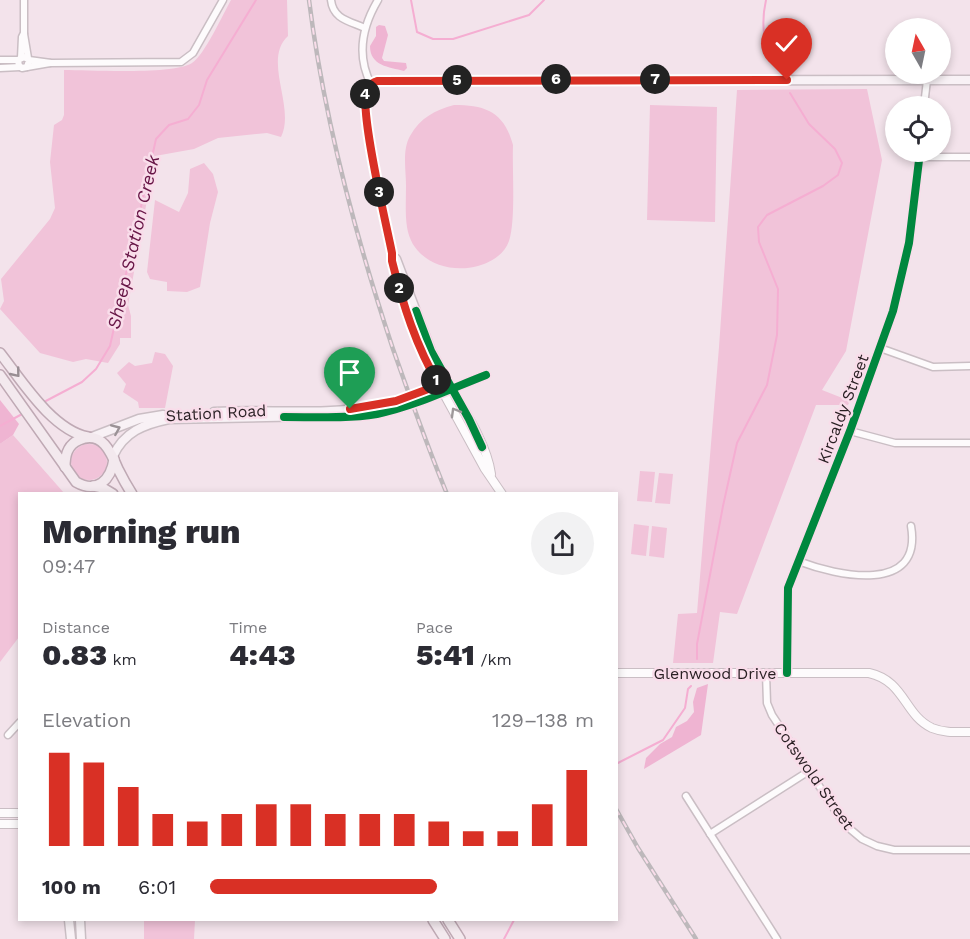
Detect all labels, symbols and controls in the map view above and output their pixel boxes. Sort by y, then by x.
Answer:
pin [761,18,812,80]
north arrow [885,18,951,84]
map controls [885,18,951,162]
icon: check [770,27,803,60]
pin: 6 [541,64,571,94]
pin: 7 [640,64,670,94]
pin: 5 [442,65,472,95]
text: 6 [551,69,561,88]
text: 7 [650,69,660,88]
text: 5 [452,70,462,89]
pin: 4 [350,79,380,109]
text: 4 [360,84,370,103]
button: locate [885,96,951,162]
water label: Sheep Station Creek [103,152,164,331]
pin: 3 [364,177,394,207]
text: 3 [374,182,384,201]
pin: 2 [384,273,414,303]
text: 2 [394,278,404,297]
pin [324,347,375,409]
street label: Kircaldy Street [813,351,873,466]
icon: arrive [333,356,366,389]
pin: 1 [421,365,451,395]
one-way arrow [8,366,19,377]
text: 1 [433,370,439,389]
street label: Station Road [165,401,267,425]
one-way arrow [451,408,462,418]
one-way arrow [109,424,120,436]
text: Morning run [42,512,241,551]
button: share [531,512,594,575]
text: 09:47 [42,554,95,578]
text: Distance [42,618,110,637]
text: Time [229,618,267,637]
text: Pace [416,618,453,637]
text: 0.83 [42,637,107,672]
text: 4:43 [229,637,296,672]
text: 5:41 [416,637,475,672]
text: km [107,650,137,669]
text: /km [475,650,512,669]
street label: Glenwood Drive [653,664,777,683]
text: Elevation [42,708,131,732]
text: 129–138 m [492,708,594,732]
street label: Cotswold Street [770,719,858,833]
text: 100 m [42,875,101,899]
text: 6:01 [138,875,176,899]

